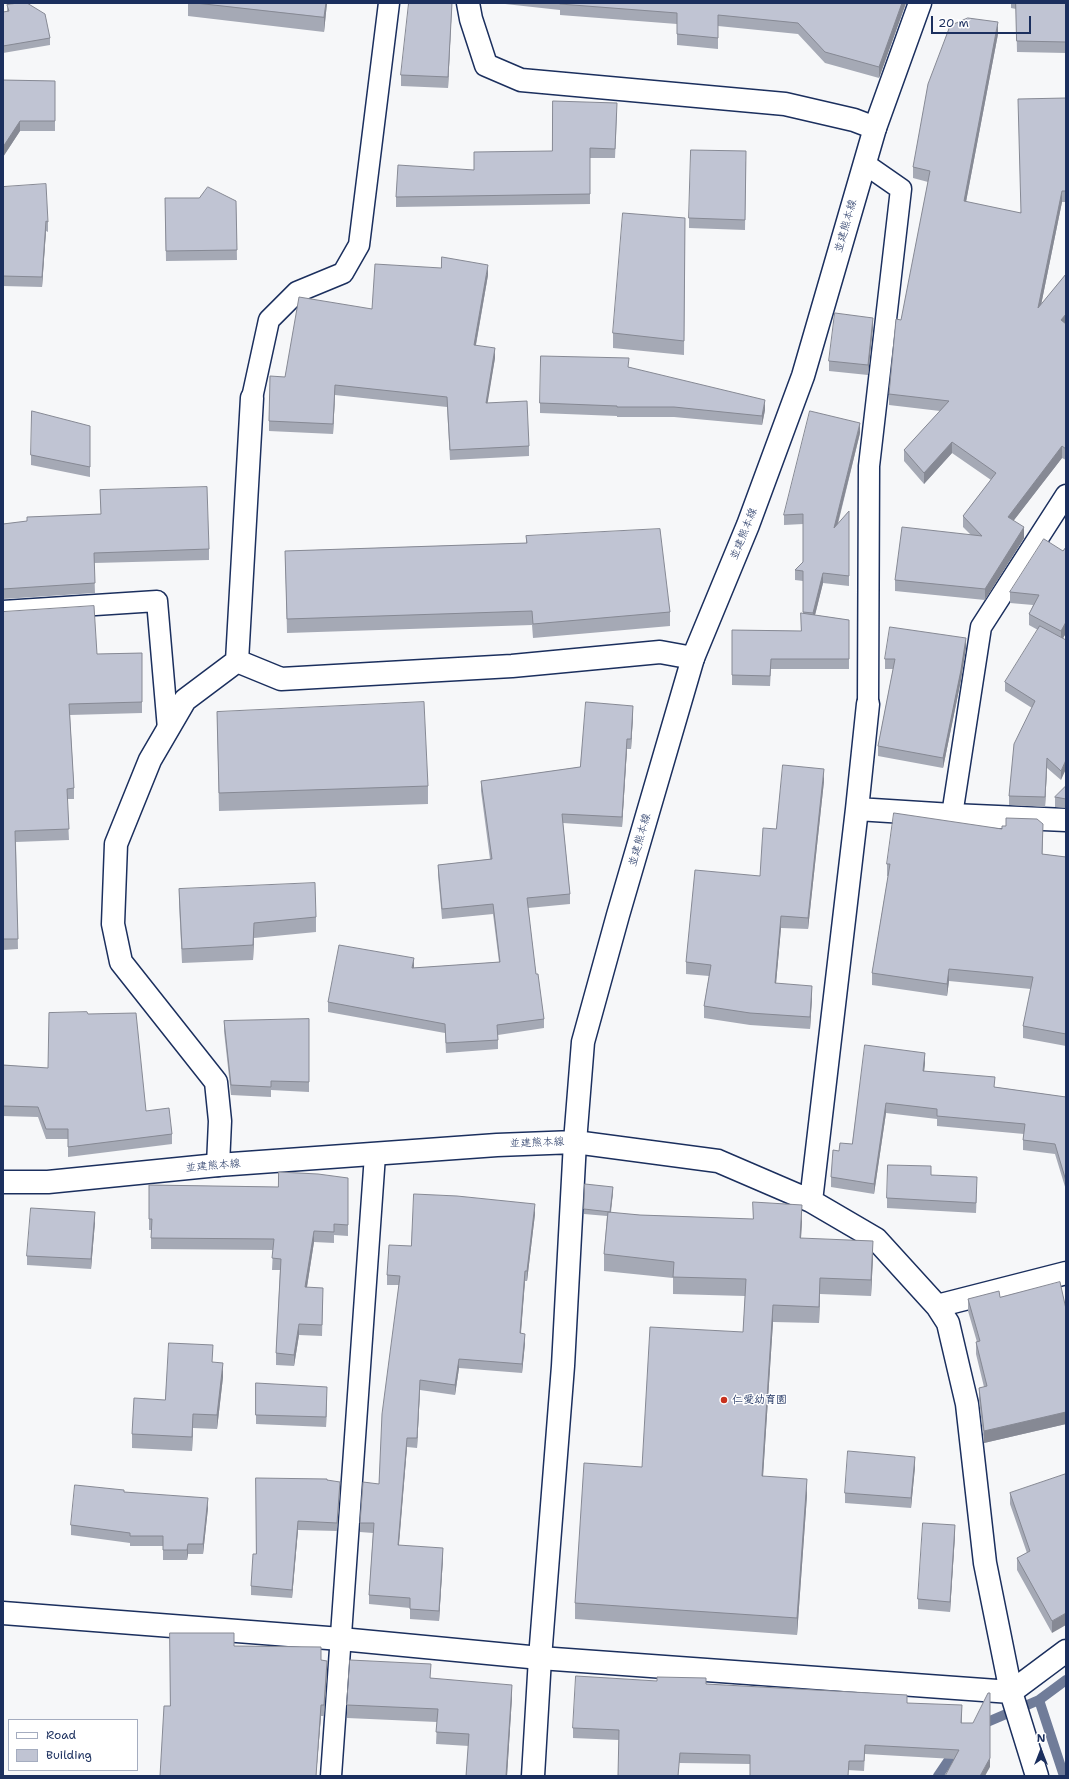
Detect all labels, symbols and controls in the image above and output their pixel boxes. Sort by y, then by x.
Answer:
scale bar [933,8,1033,34]
text: 20 m [938,15,969,31]
street label: 並建熊本線 [832,198,860,254]
street label: 並建熊本線 [728,506,760,562]
street label: 並建熊本線 [626,812,654,868]
street label: 並建熊本線 [509,1135,565,1151]
street label: 並建熊本線 [185,1157,241,1175]
place label: 仁愛幼育園 [732,1393,787,1407]
marker: 仁愛幼育園 [719,1395,729,1405]
legend [8,1719,138,1771]
text: Road [46,1727,76,1743]
north arrow [1021,1731,1061,1771]
text: N [1037,1731,1045,1746]
text: Building [46,1747,92,1763]

